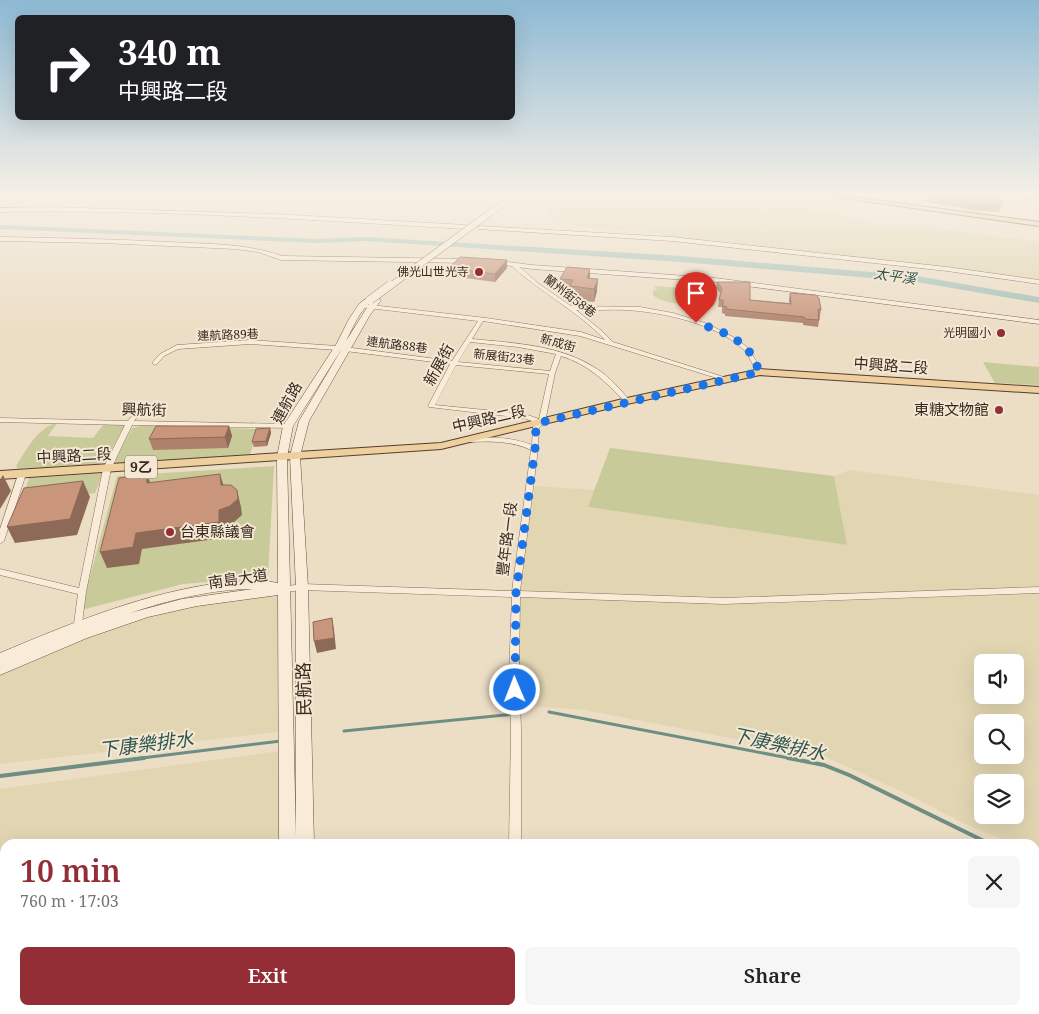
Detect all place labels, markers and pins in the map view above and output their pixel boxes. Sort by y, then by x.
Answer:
place label: 佛光山世光寺 [397,263,469,280]
marker: 佛光山世光寺 [473,266,485,278]
pin [675,272,717,323]
place label: 光明國小 [943,324,991,341]
marker: 光明國小 [995,327,1007,339]
place label: 東糖文物館 [914,399,989,419]
marker: 東糖文物館 [993,404,1005,416]
place label: 台東縣議會 [180,521,255,541]
marker: 台東縣議會 [164,526,176,538]

